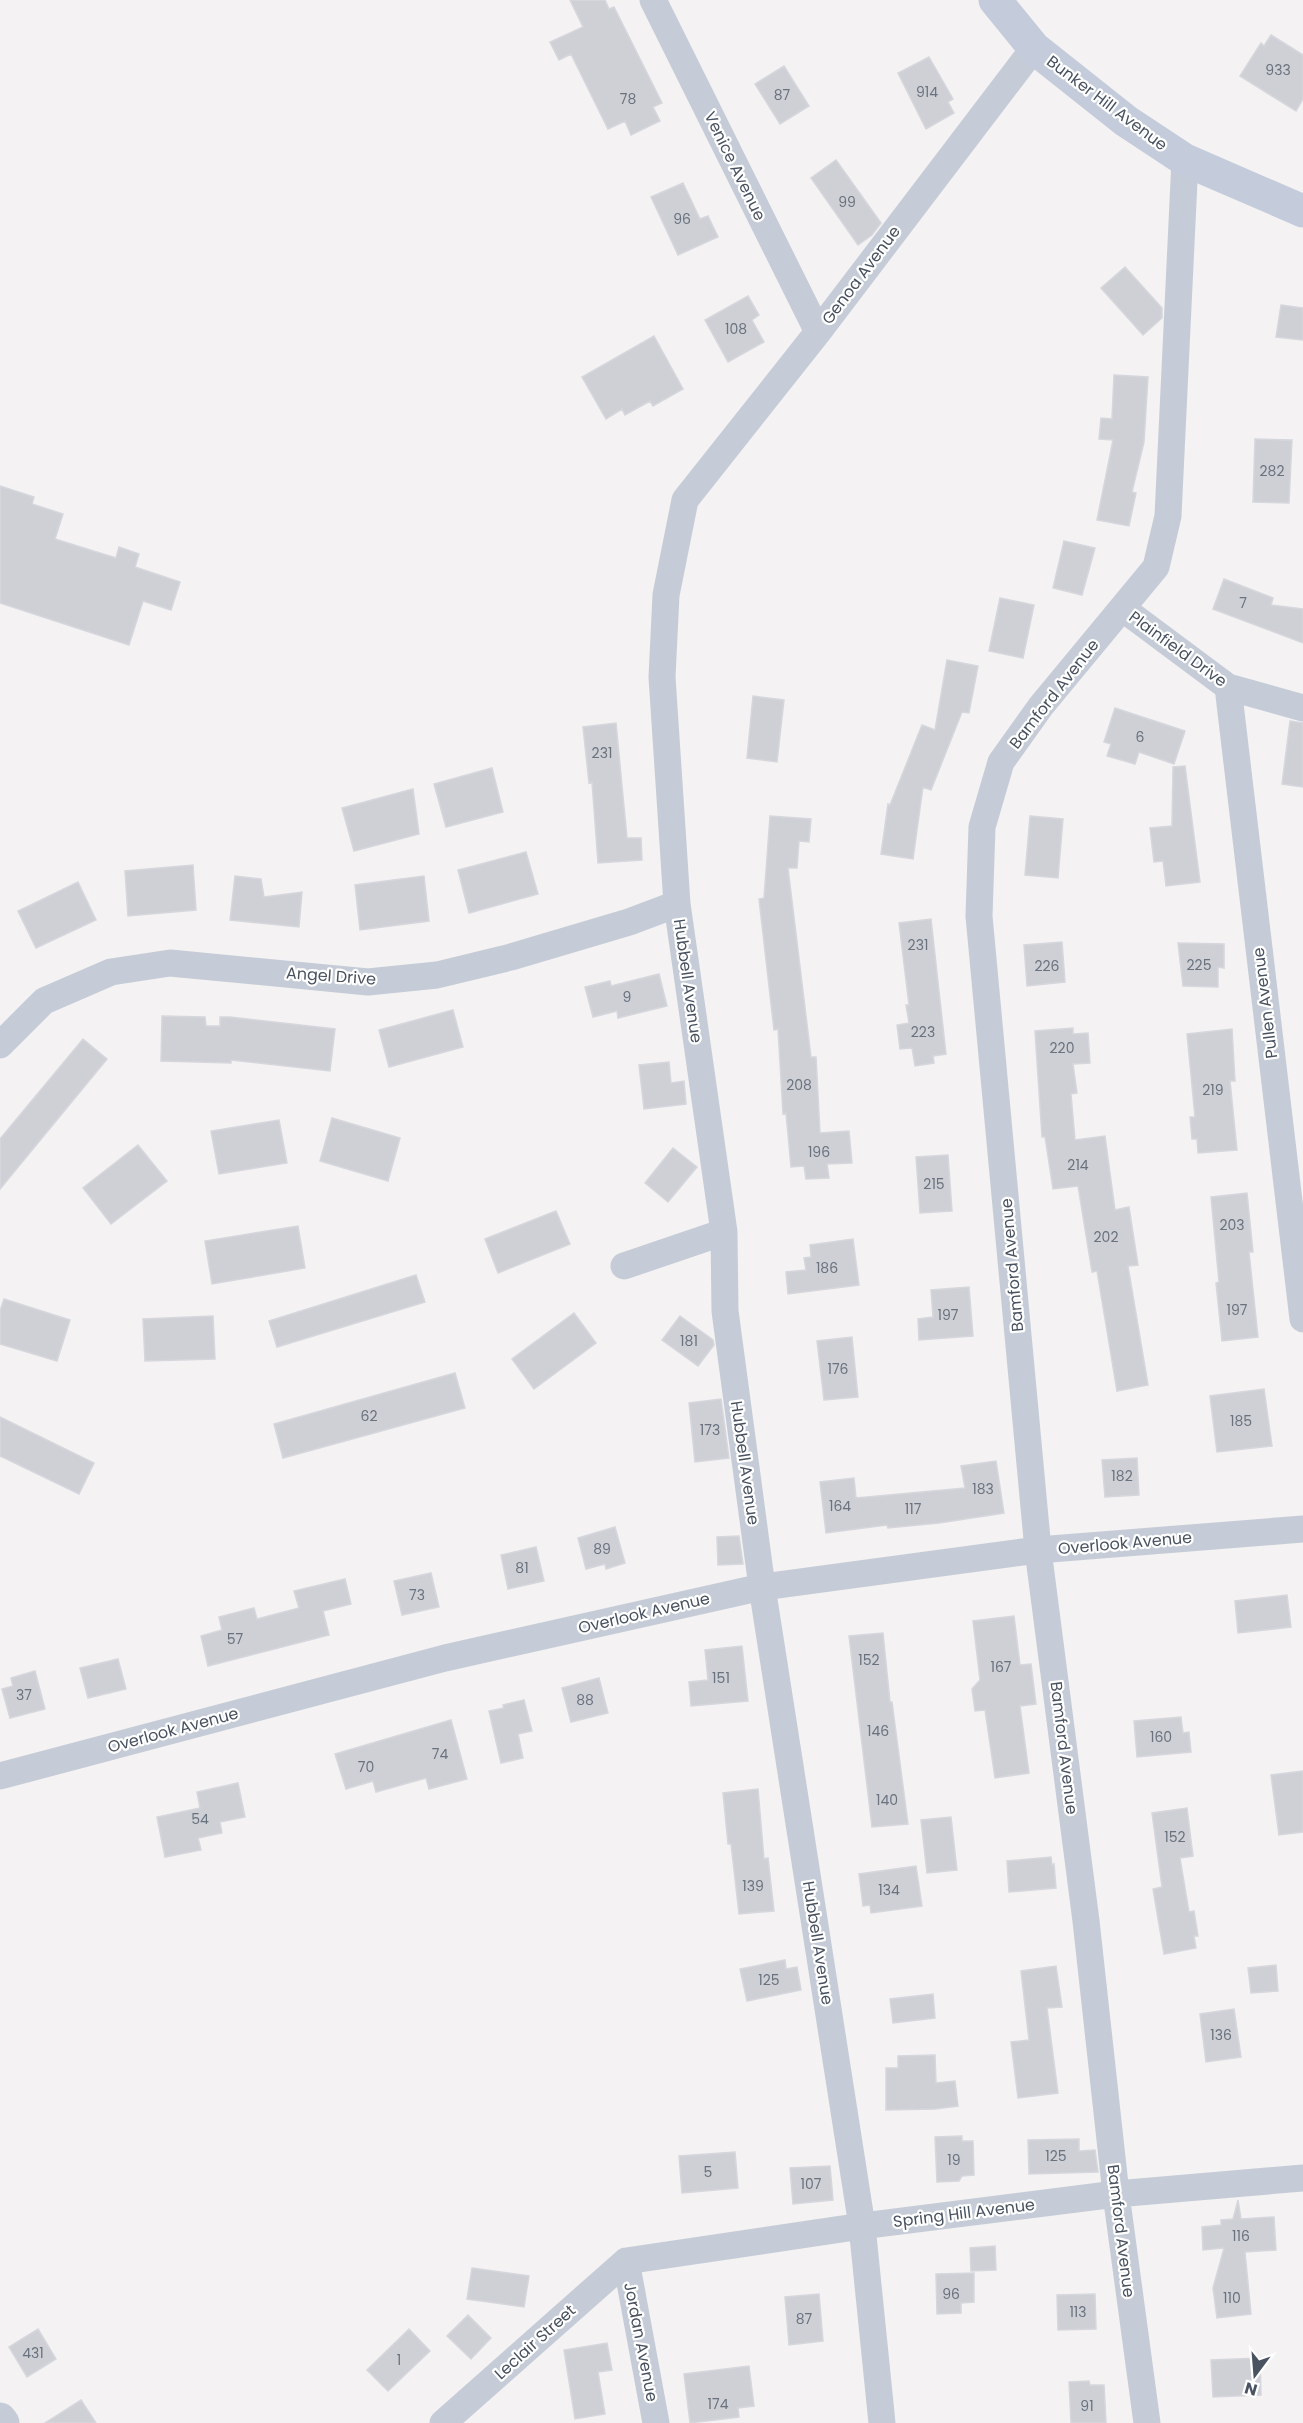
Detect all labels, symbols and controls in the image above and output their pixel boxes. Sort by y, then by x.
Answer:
street label: Bunker Hill Avenue [1042,50,1172,156]
house number: 933 [1265,60,1291,80]
house number: 914 [916,82,938,102]
house number: 87 [774,85,791,105]
house number: 78 [620,89,636,109]
street label: Venice Avenue [699,108,771,225]
house number: 99 [838,192,856,212]
house number: 96 [673,209,691,229]
street label: Genoa Avenue [816,221,906,329]
house number: 108 [725,319,747,339]
house number: 282 [1260,461,1284,481]
house number: 7 [1239,593,1247,613]
street label: Plainfield Drive [1124,605,1232,693]
street label: Bamford Avenue [1004,634,1104,754]
house number: 6 [1136,727,1145,747]
house number: 231 [592,743,612,763]
street label: Hubbell Avenue [668,917,708,1045]
house number: 231 [908,935,928,955]
street label: Pullen Avenue [1247,946,1283,1060]
house number: 225 [1187,955,1211,975]
house number: 226 [1035,956,1060,976]
street label: Angel Drive [285,961,377,991]
house number: 9 [623,987,631,1007]
house number: 223 [911,1022,935,1042]
house number: 220 [1050,1038,1074,1058]
house number: 208 [786,1075,812,1095]
house number: 219 [1202,1080,1224,1100]
house number: 196 [808,1142,830,1162]
house number: 214 [1067,1155,1089,1175]
house number: 215 [923,1174,945,1194]
street label: Bamford Avenue [995,1197,1029,1333]
house number: 203 [1219,1215,1245,1235]
house number: 202 [1094,1227,1118,1247]
house number: 186 [816,1258,838,1278]
house number: 197 [1227,1300,1248,1320]
house number: 197 [938,1305,959,1325]
house number: 181 [680,1331,698,1351]
house number: 176 [827,1359,849,1379]
street label: Hubbell Avenue [725,1399,765,1527]
house number: 62 [361,1406,377,1426]
house number: 185 [1230,1411,1252,1431]
house number: 173 [700,1420,720,1440]
house number: 182 [1111,1466,1133,1486]
house number: 183 [972,1479,994,1499]
house number: 164 [829,1496,851,1516]
house number: 117 [905,1499,922,1519]
street label: Overlook Avenue [1057,1526,1193,1560]
house number: 89 [593,1539,611,1559]
house number: 81 [515,1558,529,1578]
house number: 73 [409,1585,425,1605]
street label: Overlook Avenue [576,1587,712,1639]
house number: 57 [227,1629,244,1649]
house number: 152 [858,1650,880,1670]
house number: 167 [990,1657,1012,1677]
house number: 151 [712,1668,730,1688]
street label: Bamford Avenue [1044,1680,1084,1816]
house number: 37 [16,1685,32,1705]
house number: 88 [576,1690,594,1710]
street label: Overlook Avenue [105,1701,241,1759]
house number: 146 [867,1721,889,1741]
house number: 160 [1150,1727,1172,1747]
house number: 74 [432,1744,448,1764]
house number: 70 [358,1757,374,1777]
house number: 140 [876,1790,898,1810]
house number: 54 [191,1809,209,1829]
house number: 152 [1164,1827,1186,1847]
house number: 139 [742,1876,764,1896]
street label: Hubbell Avenue [797,1879,839,2007]
house number: 134 [878,1880,900,1900]
house number: 125 [758,1970,780,1990]
house number: 136 [1210,2025,1232,2045]
house number: 125 [1045,2146,1067,2166]
house number: 19 [947,2150,961,2170]
house number: 5 [704,2162,712,2182]
street label: Bamford Avenue [1101,2163,1141,2299]
house number: 107 [801,2174,822,2194]
street label: Spring Hill Avenue [892,2193,1036,2233]
house number: 116 [1232,2226,1250,2246]
street label: Jordan Avenue [618,2280,664,2404]
house number: 96 [942,2284,960,2304]
house number: 110 [1223,2288,1241,2308]
street label: Leclair Street [489,2299,581,2385]
house number: 113 [1069,2302,1087,2322]
house number: 87 [796,2309,813,2329]
house number: 431 [22,2343,44,2363]
north arrow [1225,2345,1285,2405]
house number: 1 [397,2350,401,2370]
text: N [1242,2376,1260,2402]
house number: 174 [708,2394,729,2414]
house number: 91 [1080,2396,1094,2416]

